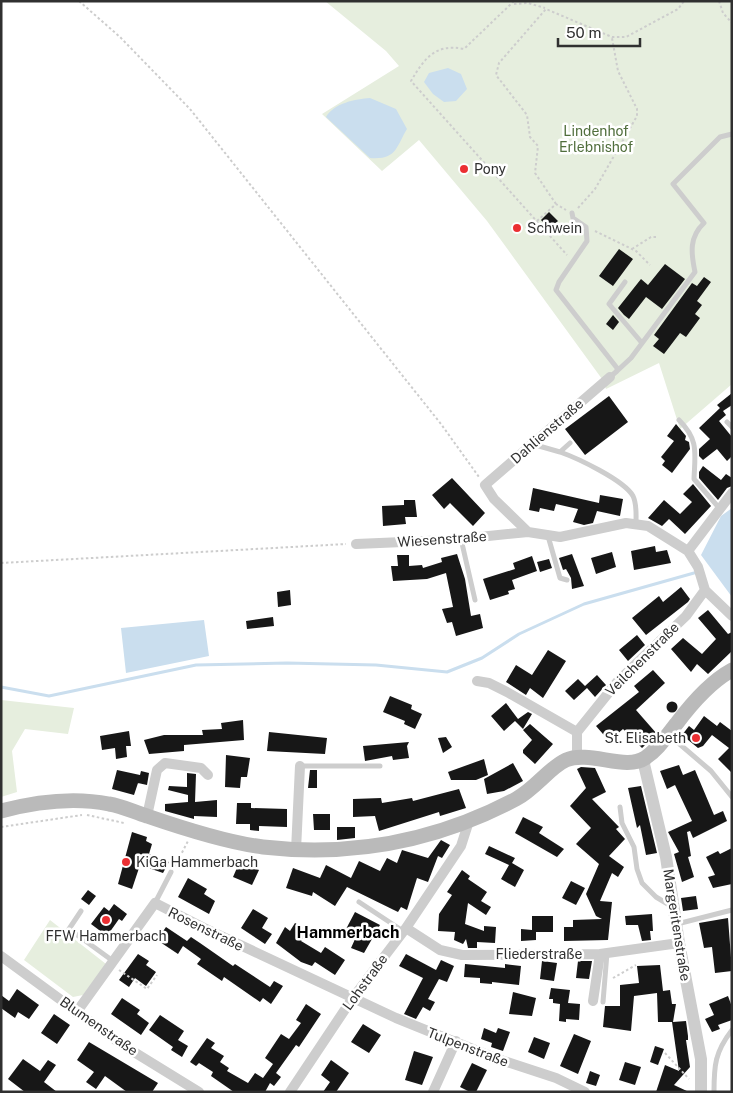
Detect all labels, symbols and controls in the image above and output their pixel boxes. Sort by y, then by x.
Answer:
scale bar [558,15,640,47]
text: 50 m [566,24,601,41]
park label: Lindenhof Erlebnishof [559,123,633,155]
place label: Pony [474,161,507,177]
marker: Pony [458,163,470,175]
place label: Schwein [527,220,582,236]
marker: Schwein [511,222,523,234]
street label: Dahlienstraße [508,395,586,467]
street label: Wiesenstraße [397,528,487,550]
street label: Veilchenstraße [602,619,682,699]
place label: St. Elisabeth [605,730,686,746]
marker: St. Elisabeth [690,732,702,744]
place label: KiGa Hammerbach [136,854,258,870]
marker: KiGa Hammerbach [120,856,132,868]
street label: Margeritenstraße [660,868,694,982]
street label: Rosenstraße [166,904,246,954]
marker: FFW Hammerbach [100,914,112,926]
district label: Hammerbach [297,923,399,942]
place label: FFW Hammerbach [45,928,167,944]
street label: Fliederstraße [495,946,583,962]
street label: Lohstraße [339,951,391,1013]
street label: Blumenstraße [57,993,141,1059]
street label: Tulpenstraße [425,1024,511,1070]

